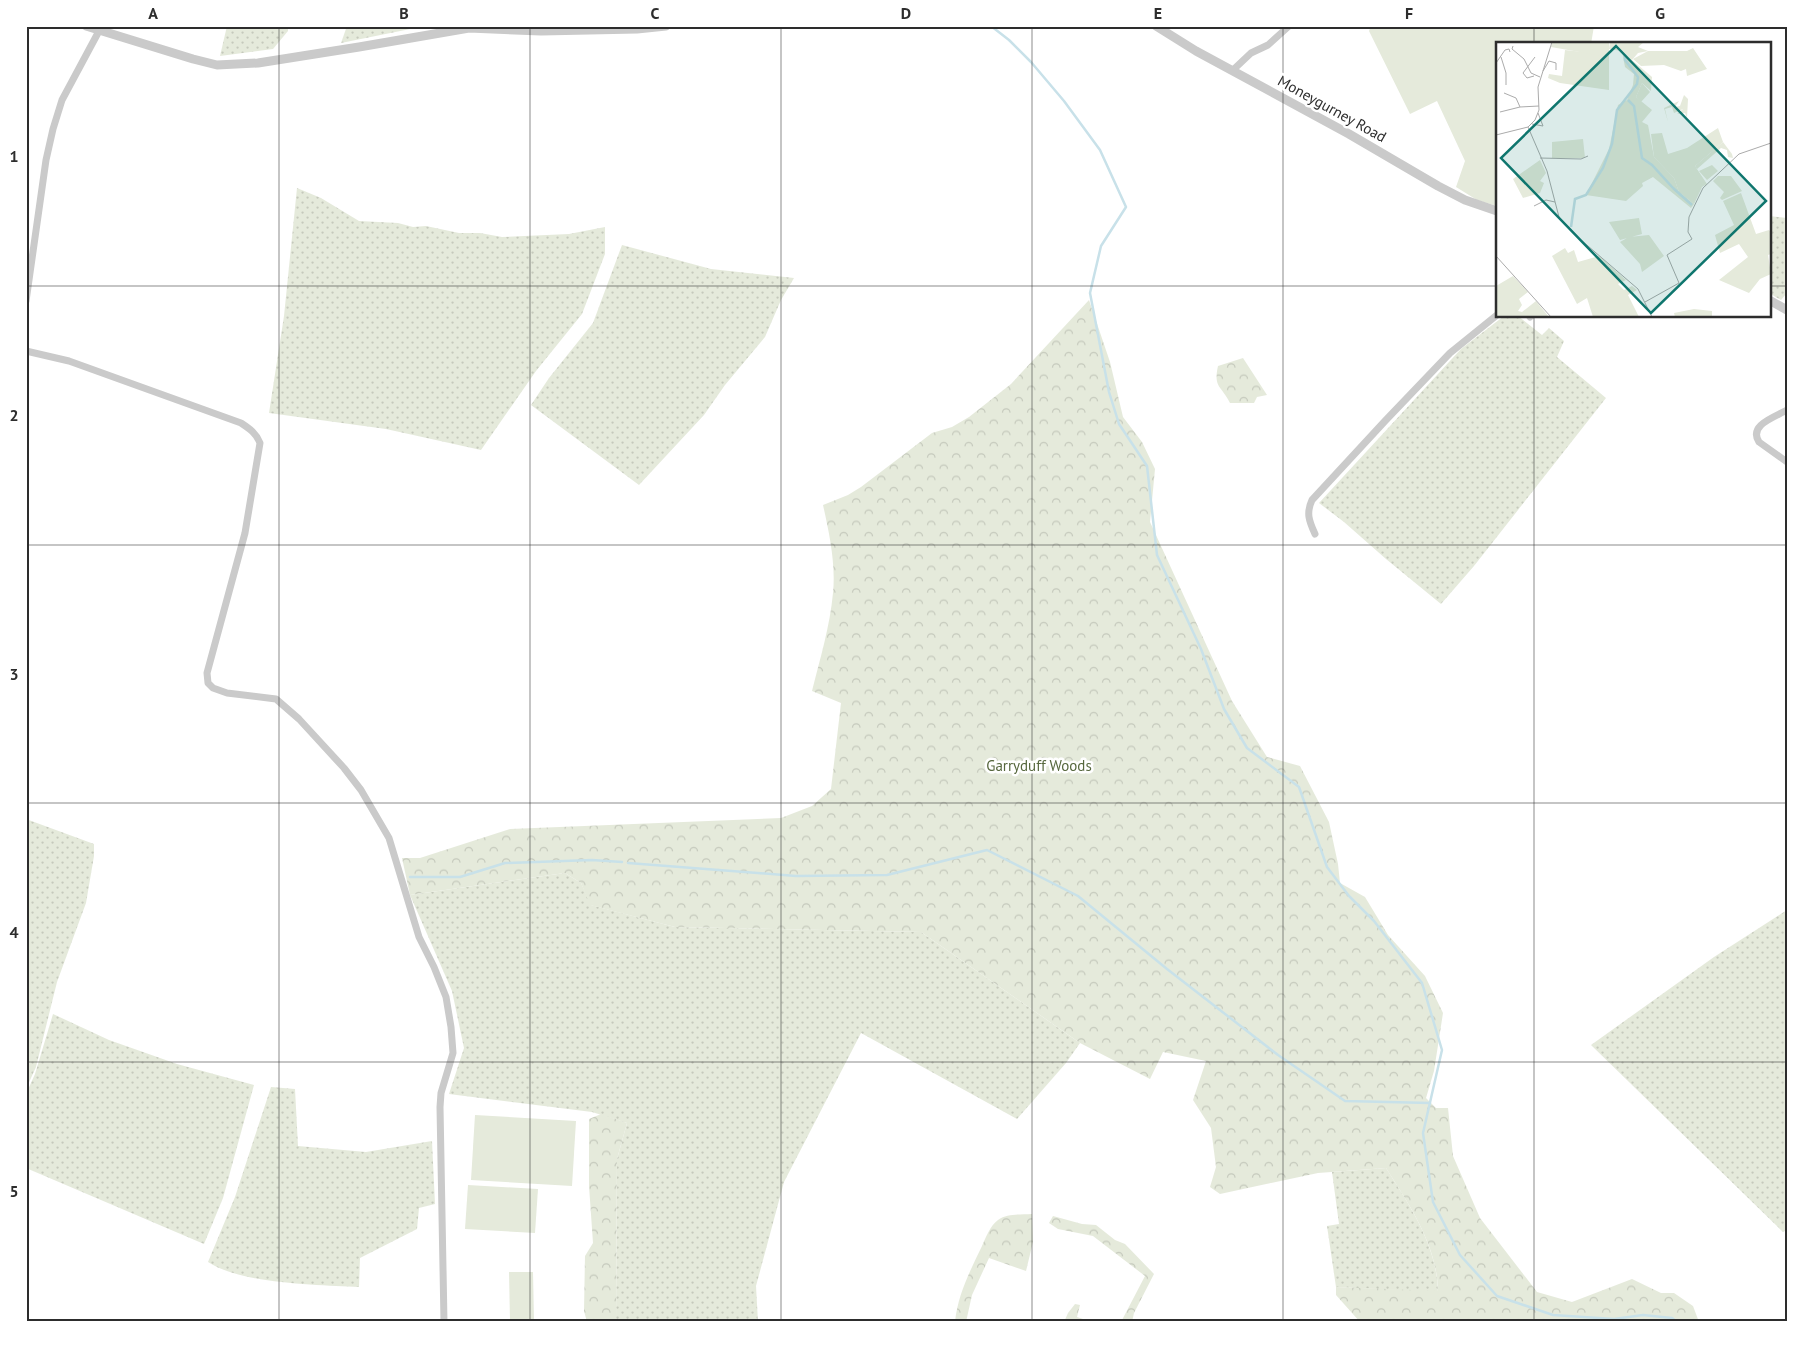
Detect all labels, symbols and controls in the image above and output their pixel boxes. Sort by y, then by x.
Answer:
text: A [148,3,158,23]
text: B [399,3,409,23]
text: C [651,3,660,23]
text: D [901,3,911,23]
text: E [1154,3,1162,23]
text: F [1405,3,1413,23]
text: G [1655,3,1665,23]
inset map [1496,42,1770,318]
street label: Moneygurney Road [1275,71,1390,146]
text: 1 [9,146,19,166]
text: 2 [9,405,19,425]
text: 3 [9,664,19,684]
park label: Garryduff Woods [986,756,1092,775]
text: 4 [9,922,19,942]
text: 5 [9,1181,19,1201]

